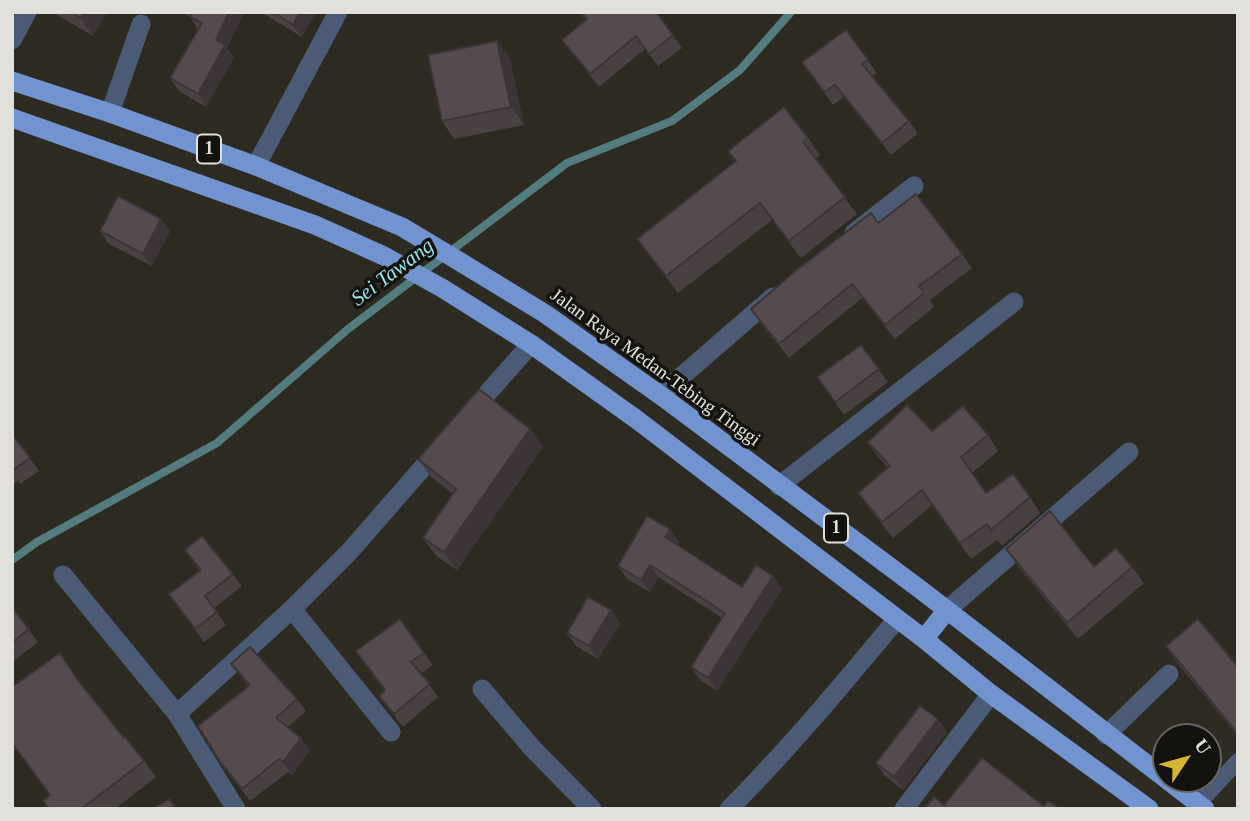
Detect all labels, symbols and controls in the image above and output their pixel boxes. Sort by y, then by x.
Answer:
road number: 1 [197,134,221,164]
water label: Sei Tawang [347,234,439,312]
street label: Jalan Raya Medan-Tebing Tinggi [546,284,764,452]
road number: 1 [824,514,848,542]
north arrow [1152,723,1222,793]
text: U [1190,735,1215,758]

